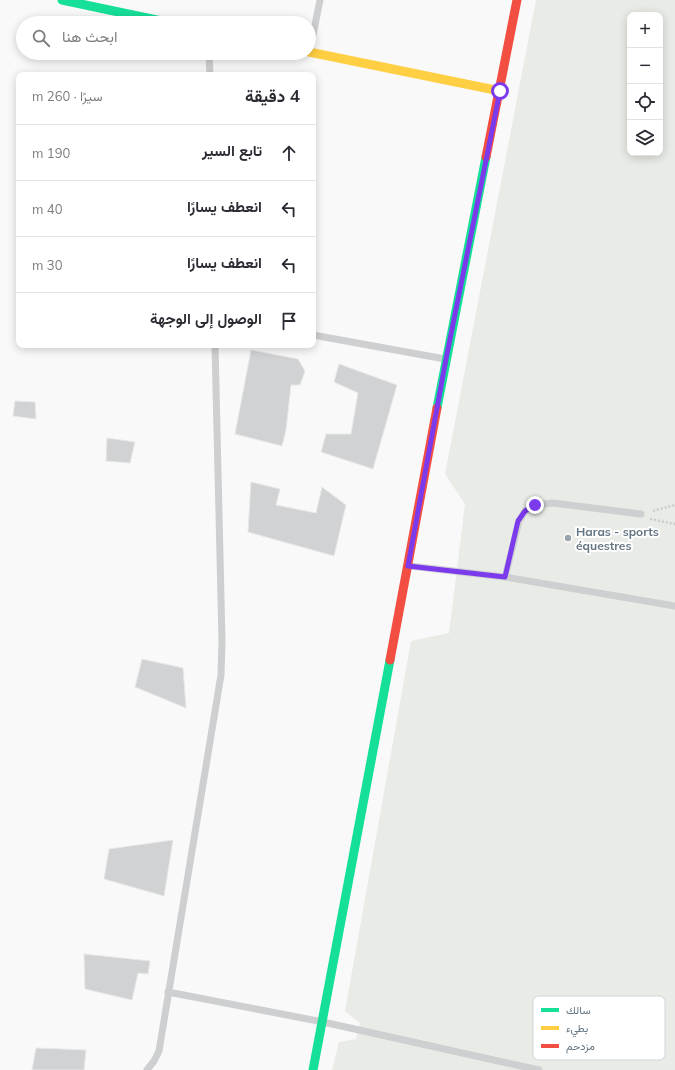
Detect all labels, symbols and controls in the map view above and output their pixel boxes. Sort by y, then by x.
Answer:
map controls [627,12,663,156]
button: + [627,12,663,48]
search box [16,16,316,60]
icon: search [30,27,52,49]
text: ابحث هنا [62,27,117,46]
button: − [627,48,663,84]
route start [491,82,509,100]
button: locate [627,84,663,120]
text: 4 دقيقة [245,85,300,106]
text: سيرًا · 260 m [32,88,103,104]
button: layers [627,120,663,156]
text: تابع السير [202,141,262,160]
icon: ahead [278,142,300,164]
text: 190 m [32,145,70,161]
text: انعطف يسارًا [187,197,262,216]
icon: left [278,198,300,220]
text: 40 m [32,201,62,217]
text: انعطف يسارًا [187,253,262,272]
icon: left [278,254,300,276]
text: 30 m [32,257,62,273]
text: الوصول إلى الوجهة [150,309,262,328]
icon: arrive [278,310,300,332]
route end [526,496,544,514]
place label: Haras - sports équestres [576,524,659,553]
marker: Haras - sports équestres [563,533,573,543]
legend [533,996,665,1060]
text: سالك [566,1003,591,1017]
text: بطيء [566,1021,588,1038]
text: مزدحم [566,1039,595,1054]

